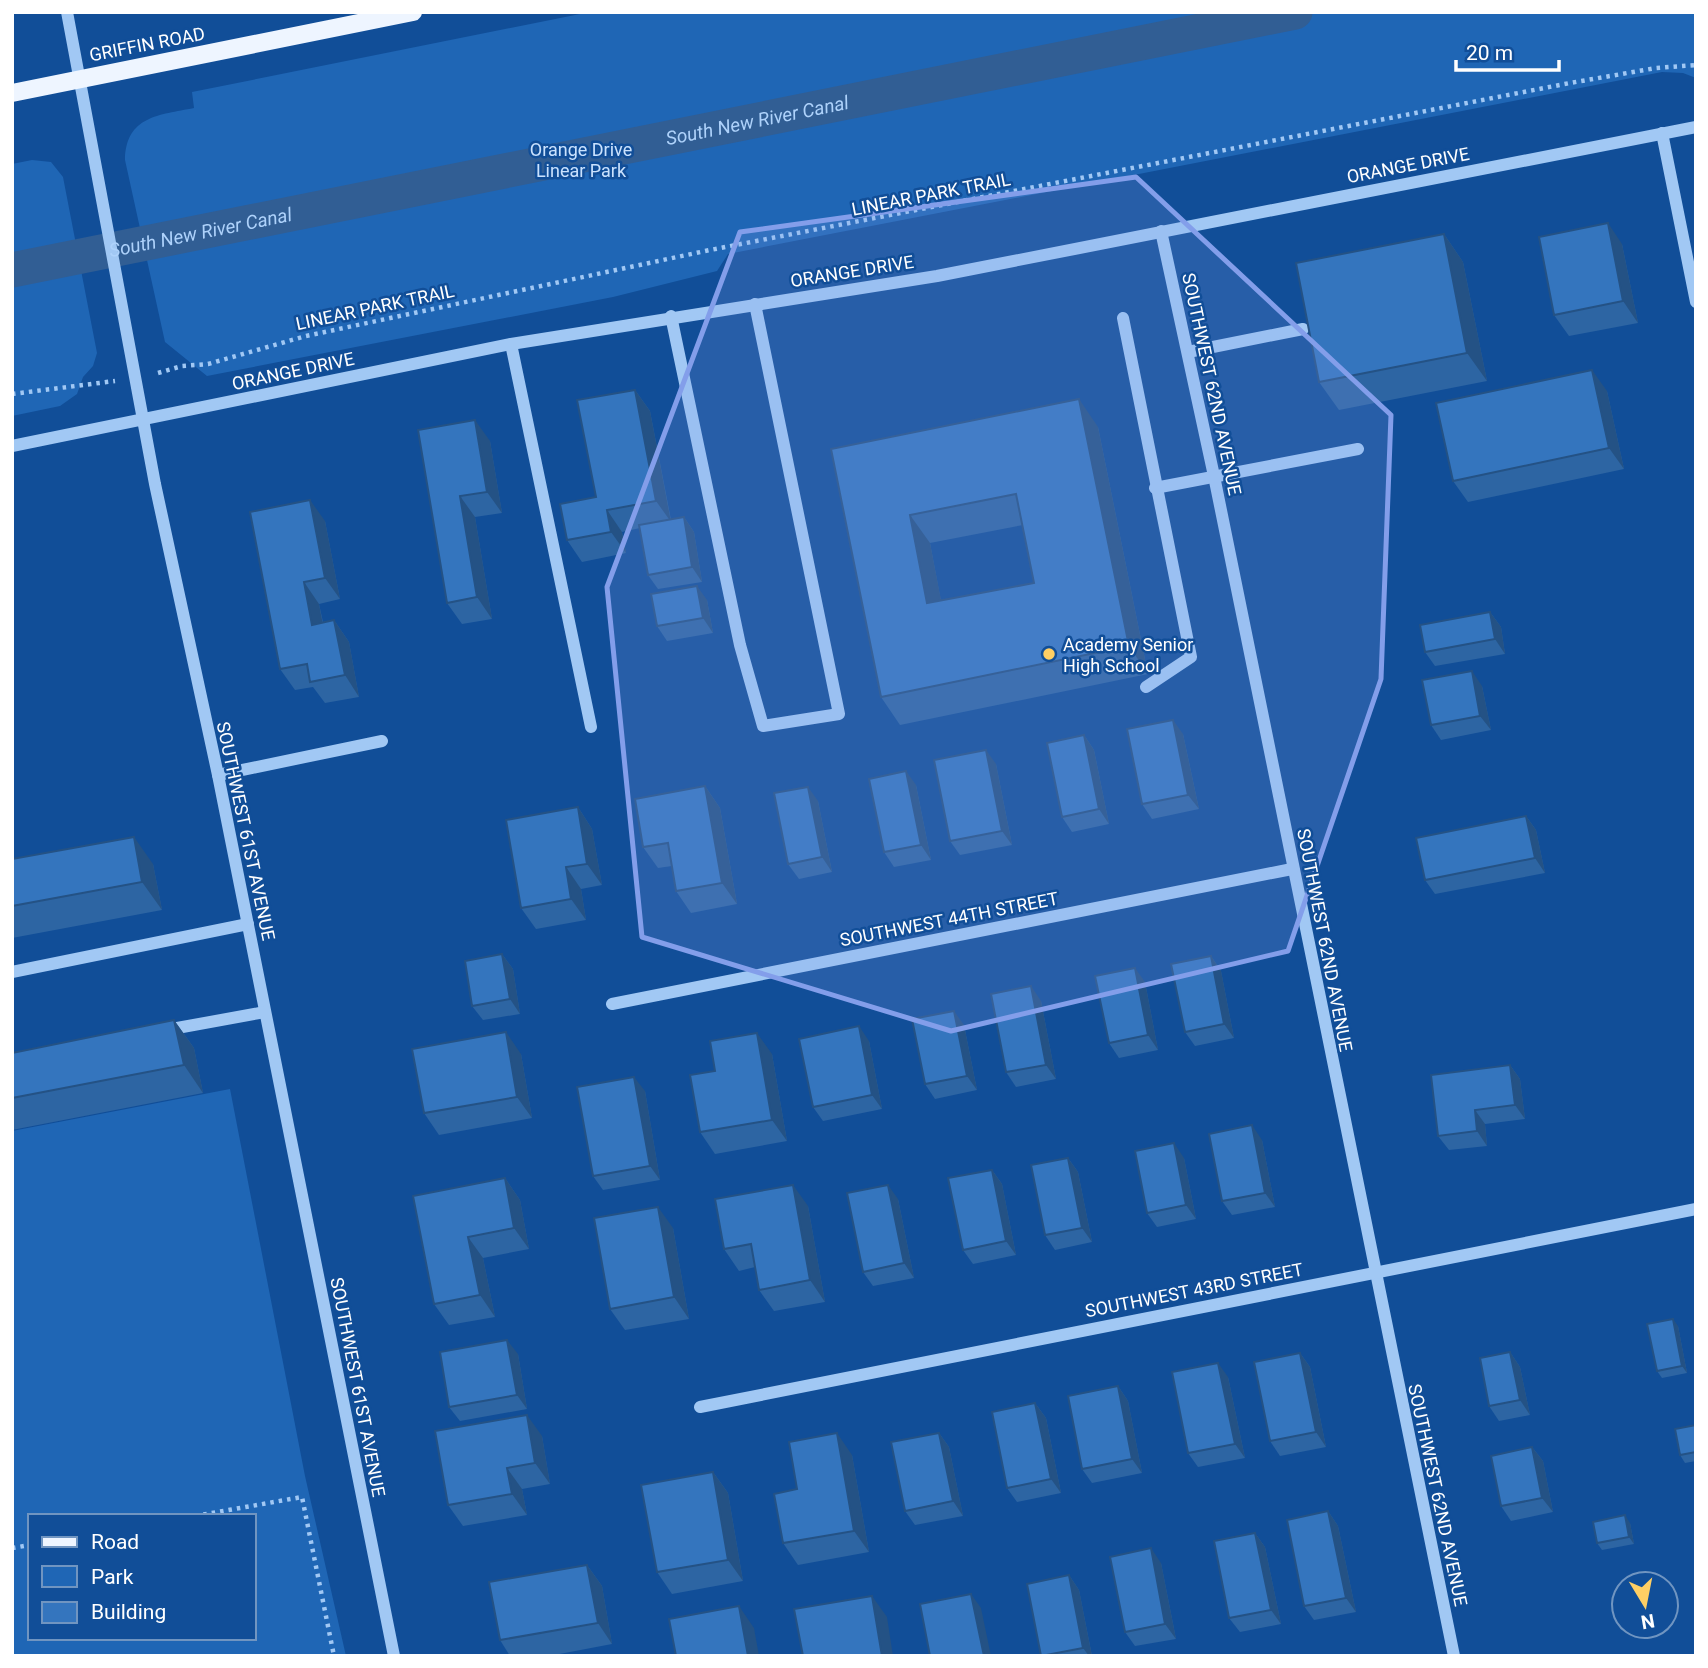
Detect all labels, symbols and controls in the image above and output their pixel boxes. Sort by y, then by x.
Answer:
street label: GRIFFIN ROAD [87,23,207,65]
scale bar [1456,28,1559,72]
text: 20 m [1466,41,1513,65]
water label: South New River Canal [664,90,851,150]
park label: Orange Drive Linear Park [530,139,632,181]
street label: ORANGE DRIVE [1345,143,1471,187]
street label: LINEAR PARK TRAIL [850,168,1013,220]
water label: South New River Canal [107,202,294,262]
street label: ORANGE DRIVE [789,251,915,291]
street label: SOUTHWEST 62ND AVENUE [1178,271,1246,497]
street label: LINEAR PARK TRAIL [294,280,456,334]
street label: ORANGE DRIVE [230,348,356,394]
place label: Academy Senior High School [1063,634,1193,676]
marker: Academy Senior High School [1041,646,1057,662]
street label: SOUTHWEST 61ST AVENUE [213,720,279,942]
street label: SOUTHWEST 62ND AVENUE [1293,827,1357,1053]
street label: SOUTHWEST 44TH STREET [838,887,1060,951]
street label: SOUTHWEST 43RD STREET [1083,1259,1305,1321]
street label: SOUTHWEST 61ST AVENUE [326,1275,390,1499]
street label: SOUTHWEST 62ND AVENUE [1404,1382,1472,1608]
legend [28,1514,256,1640]
text: Road [91,1530,139,1554]
text: Park [91,1565,134,1589]
north arrow [1610,1570,1680,1640]
text: Building [91,1600,166,1624]
text: N [1639,1609,1656,1634]

